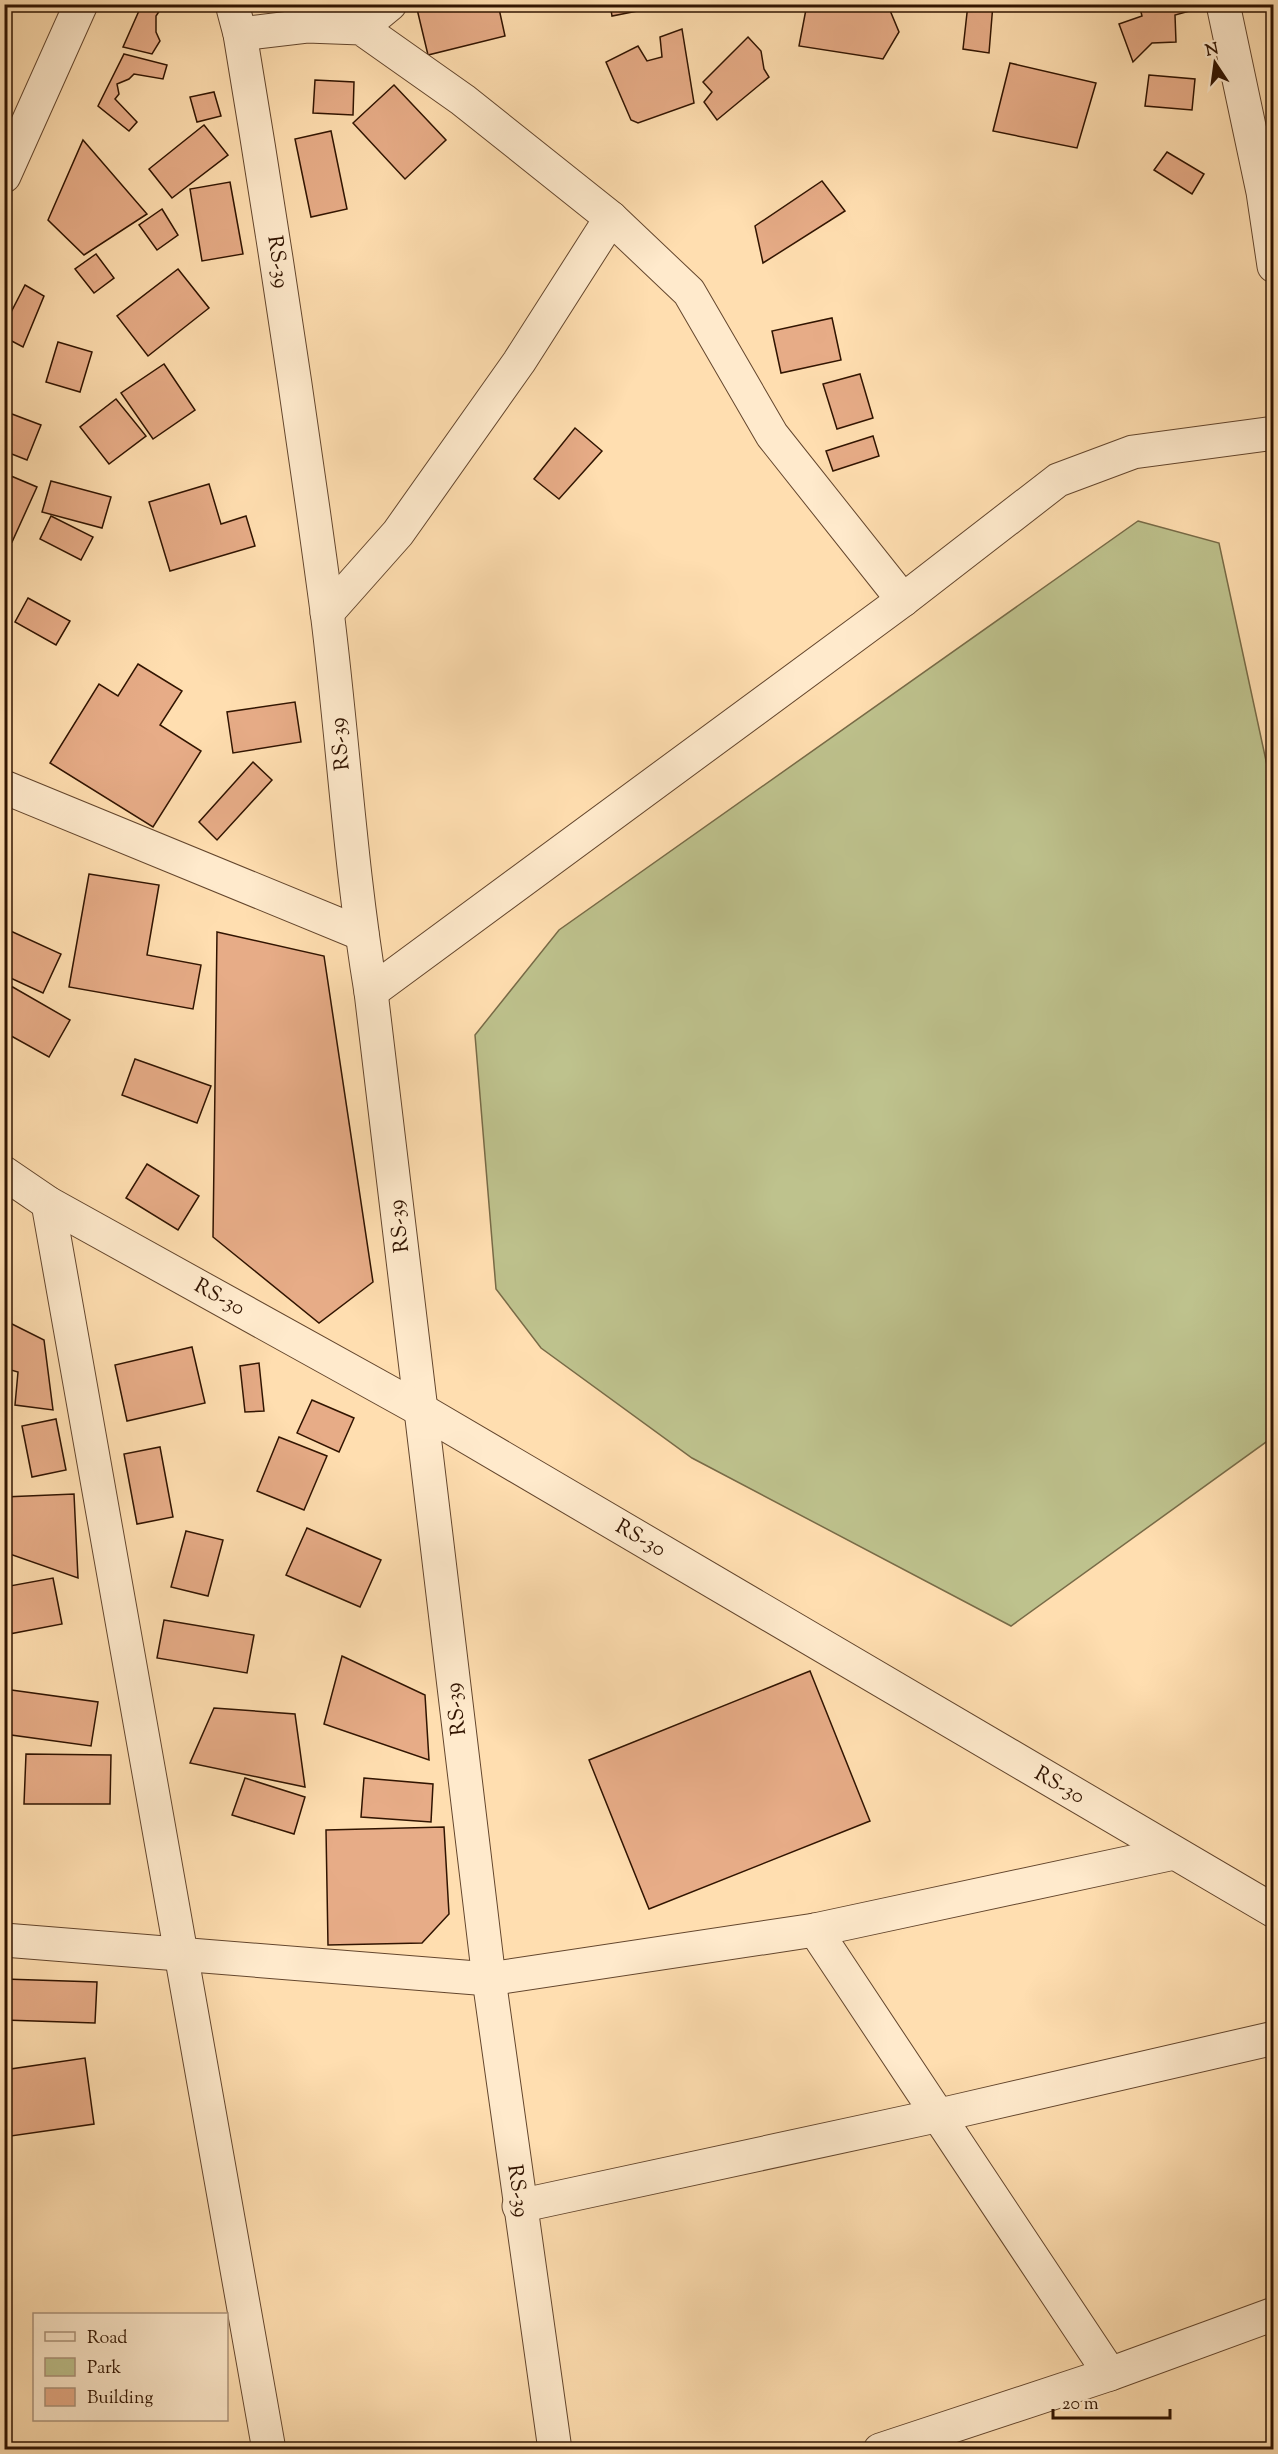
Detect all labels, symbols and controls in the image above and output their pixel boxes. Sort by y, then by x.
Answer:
north arrow [1185,33,1245,93]
text: N [1203,38,1221,63]
street label: RS-39 [258,234,296,290]
street label: RS-39 [323,716,359,772]
street label: RS-39 [382,1198,418,1254]
street label: RS-30 [188,1272,250,1324]
street label: RS-30 [609,1513,671,1565]
street label: RS-39 [439,1681,475,1737]
street label: RS-30 [1028,1760,1090,1812]
street label: RS-39 [498,2163,536,2219]
legend [33,2313,228,2421]
text: Road [87,2326,127,2352]
text: Park [87,2356,122,2382]
scale bar [1053,2382,1170,2420]
text: Building [87,2386,153,2412]
text: 20 m [1062,2392,1099,2418]

